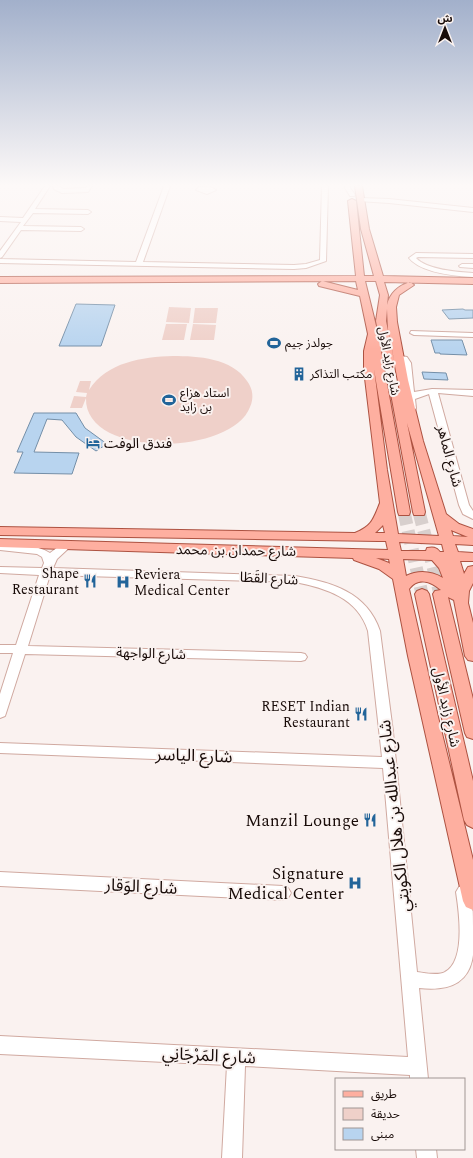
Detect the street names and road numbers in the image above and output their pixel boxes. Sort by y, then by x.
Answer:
street label: شارع زايد الأول [373,325,405,397]
street label: شارع الماهر [431,422,468,490]
street label: شارع حمدان بن محمد [176,539,296,562]
street label: شارع القَطَا [239,566,299,591]
street label: شارع الواجهة [116,642,186,665]
street label: شارع زايد الأول [427,665,466,749]
street label: شارع عبدالله بن هلال الكويتي [372,718,418,913]
street label: شارع الياسر [154,742,233,770]
street label: شارع الوَقار [103,872,178,902]
street label: شارع المَرْجَانِي [161,1041,256,1071]

